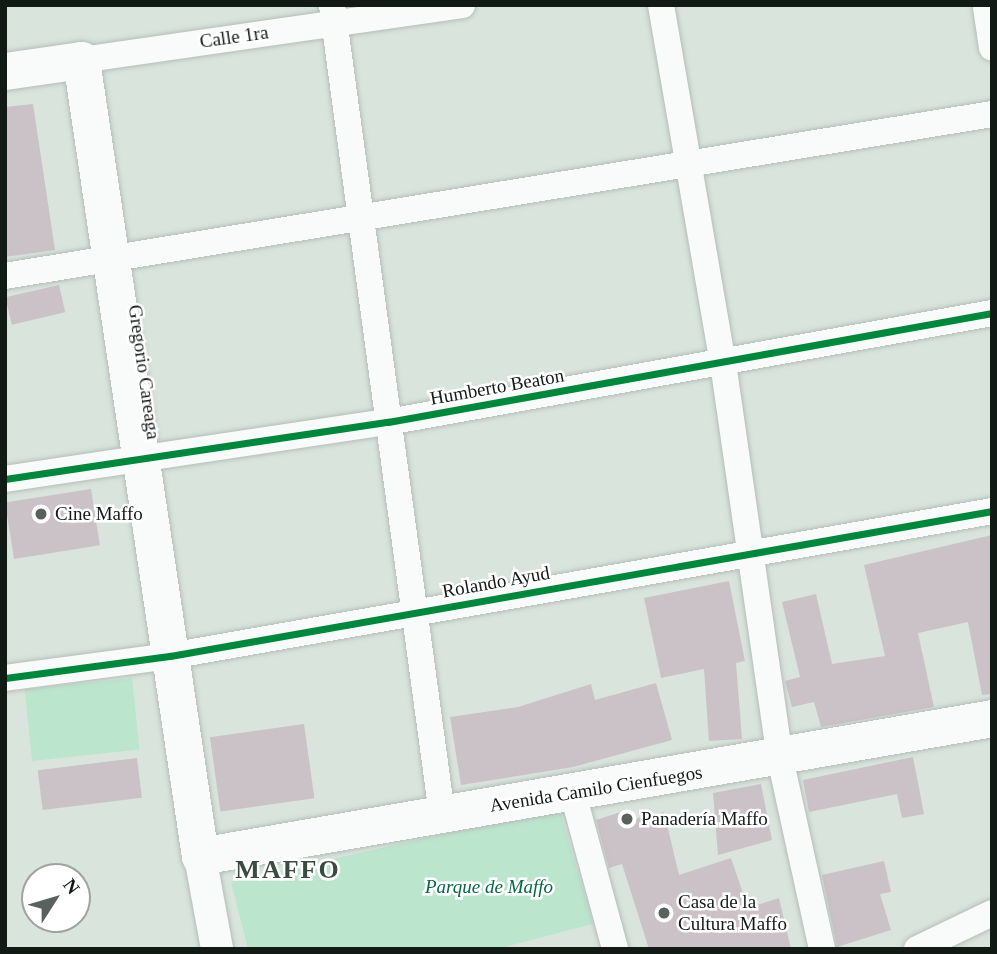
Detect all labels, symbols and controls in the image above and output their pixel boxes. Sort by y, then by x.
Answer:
street label: Calle 1ra [198,21,270,53]
street label: Gregorio Careaga [123,303,165,441]
street label: Humberto Beaton [428,364,566,410]
place label: Cine Maffo [55,503,143,525]
marker: Cine Maffo [33,506,49,522]
street label: Rolando Ayud [440,561,552,603]
street label: Avenida Camilo Cienfuegos [488,761,704,817]
place label: Panadería Maffo [641,808,768,830]
marker: Panadería Maffo [619,811,635,827]
district label: MAFFO [236,854,340,886]
north arrow [21,863,91,933]
text: N [59,874,84,898]
park label: Parque de Maffo [425,876,553,898]
place label: Casa de la Cultura Maffo [678,891,787,935]
marker: Casa de la Cultura Maffo [656,905,672,921]

